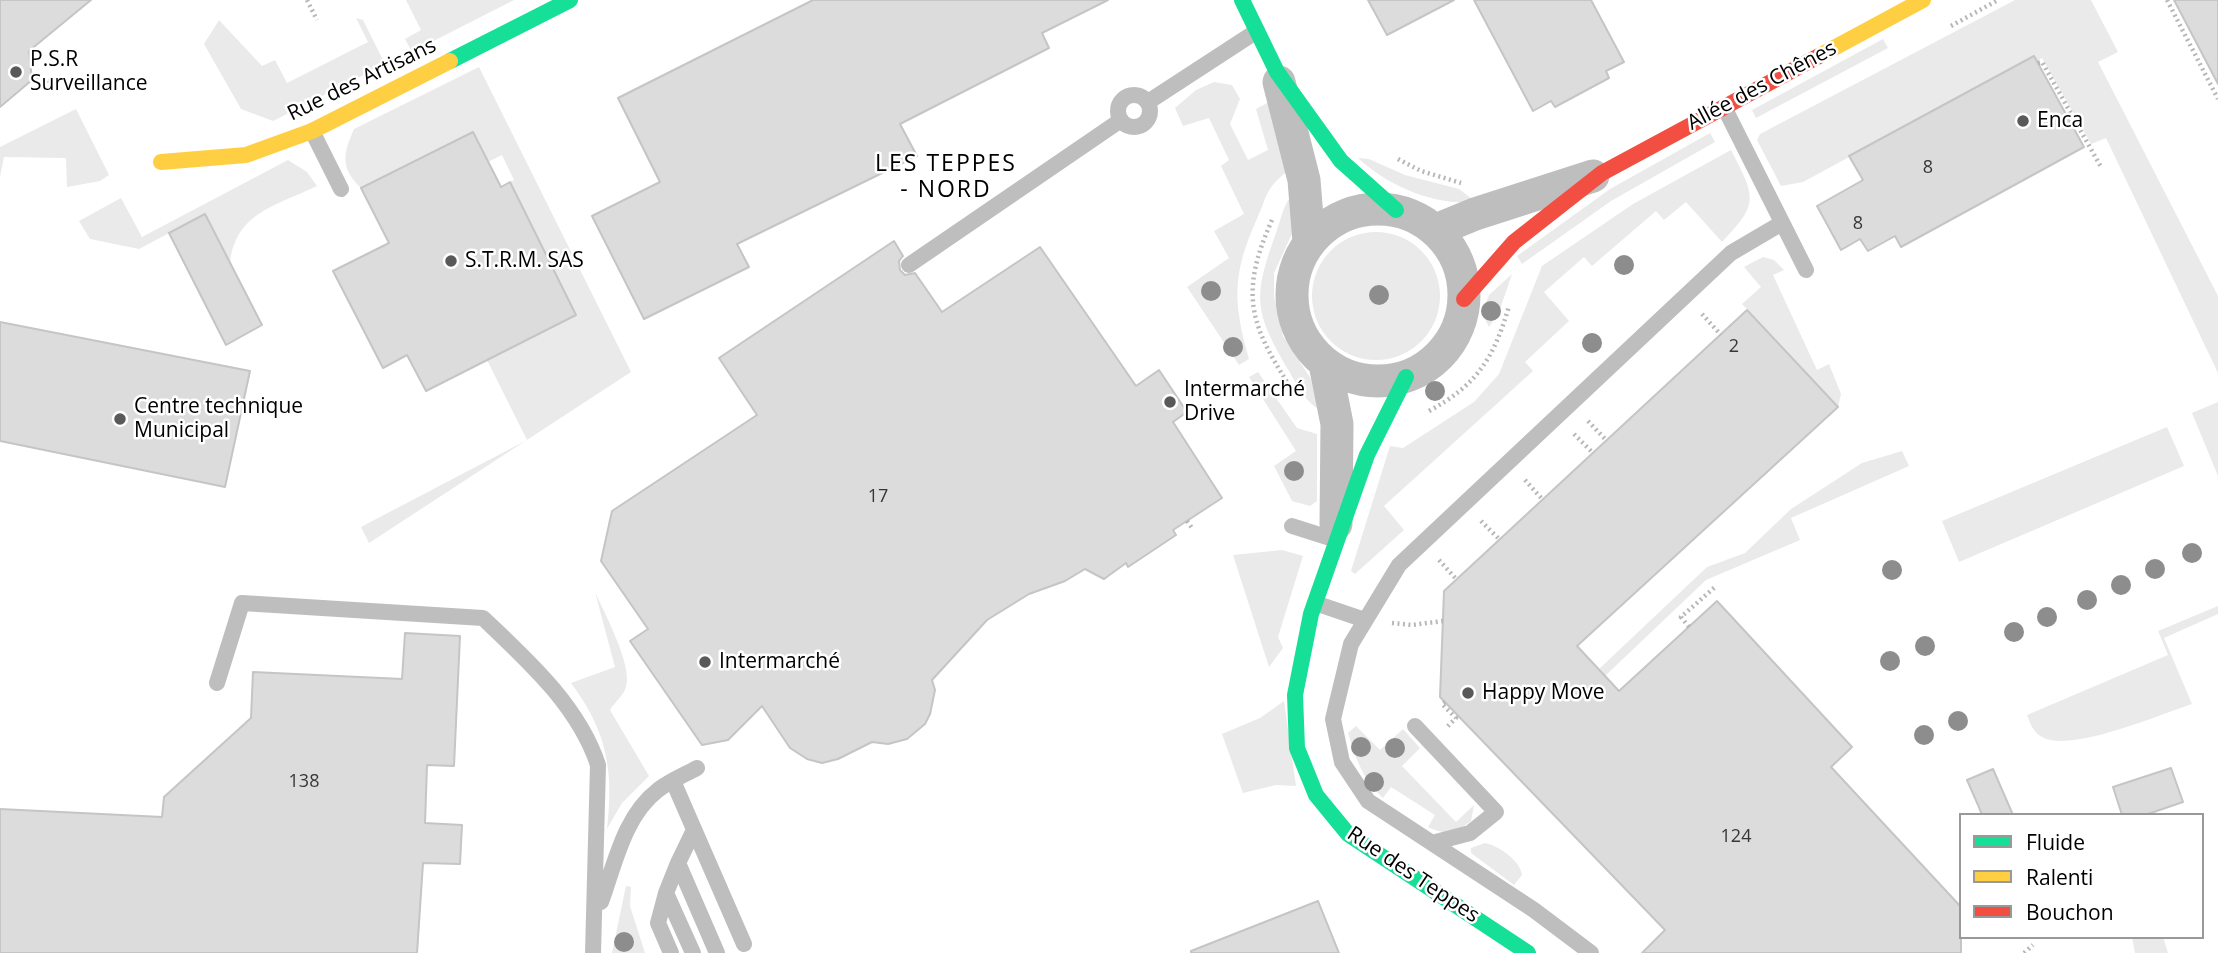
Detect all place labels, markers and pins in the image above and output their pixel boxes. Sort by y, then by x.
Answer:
place label: P.S.R Surveillance [30,47,148,97]
marker: P.S.R Surveillance [8,64,24,80]
place label: Enca [2037,108,2083,134]
marker: Enca [2015,113,2031,129]
place label: S.T.R.M. SAS [465,248,584,274]
marker: S.T.R.M. SAS [443,253,459,269]
place label: Intermarché Drive [1184,377,1305,427]
place label: Centre technique Municipal [134,394,303,444]
marker: Intermarché Drive [1162,394,1178,410]
marker: Centre technique Municipal [112,411,128,427]
place label: Intermarché [719,649,840,675]
marker: Intermarché [697,654,713,670]
place label: Happy Move [1482,680,1605,706]
marker: Happy Move [1460,685,1476,701]

